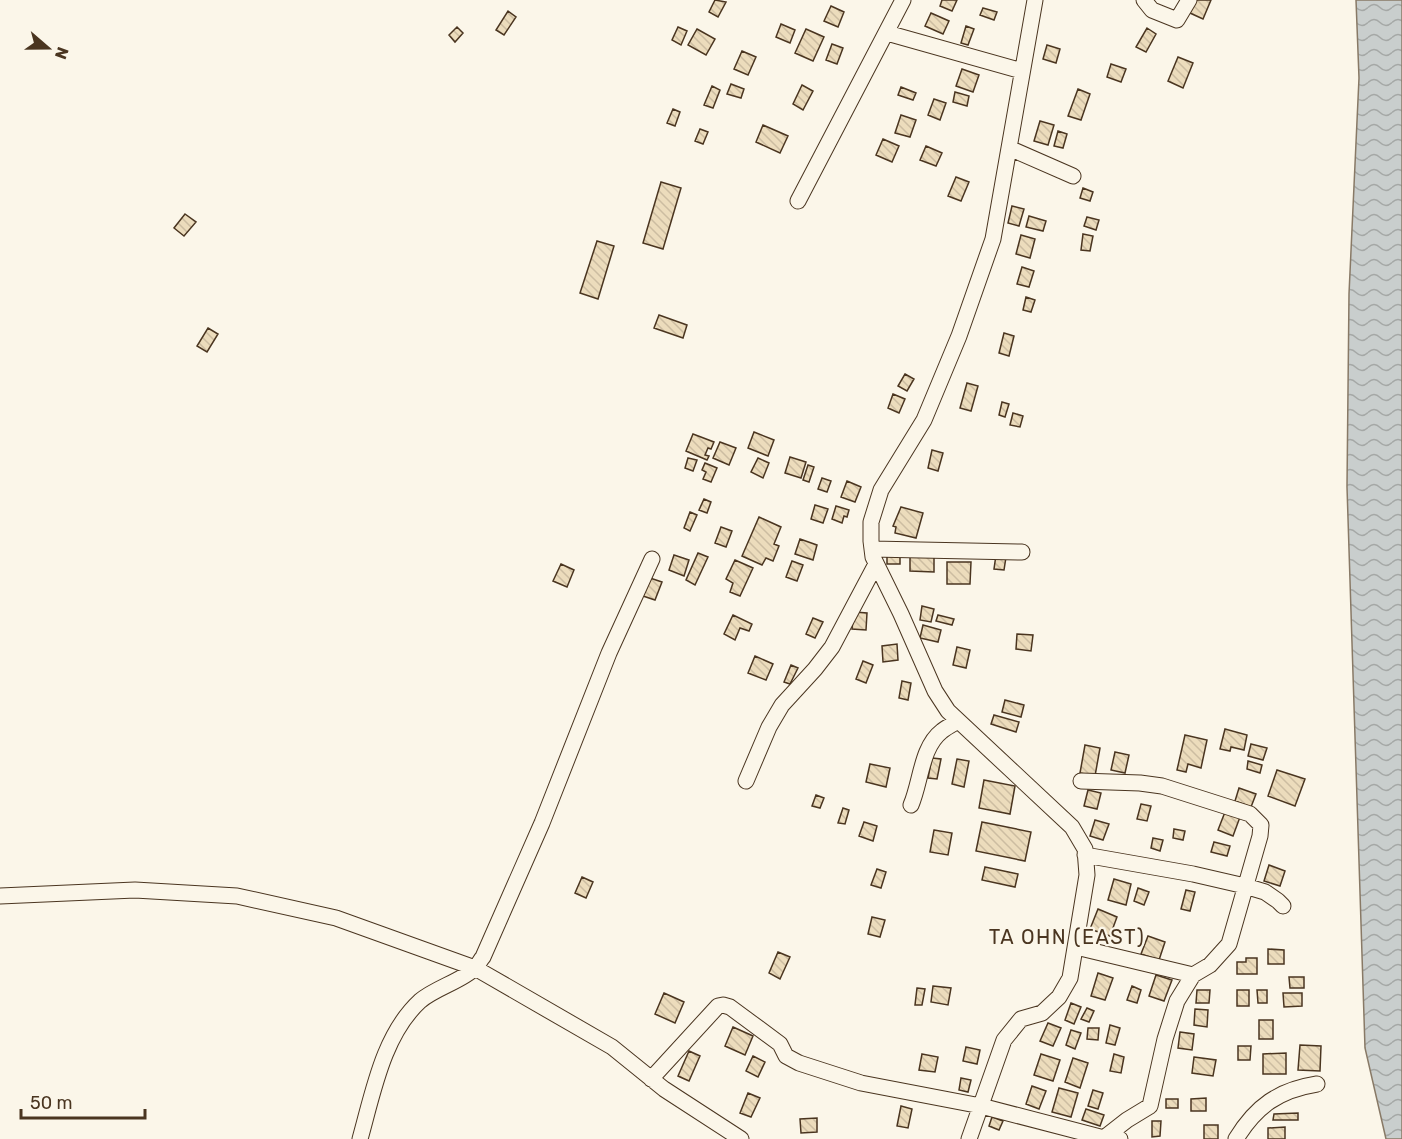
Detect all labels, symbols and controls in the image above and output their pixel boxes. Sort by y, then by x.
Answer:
north arrow [18,18,78,78]
text: N [51,44,73,62]
district label: TA OHN (EAST) [989,925,1145,949]
scale bar [21,1082,146,1120]
text: 50 m [30,1092,73,1114]

